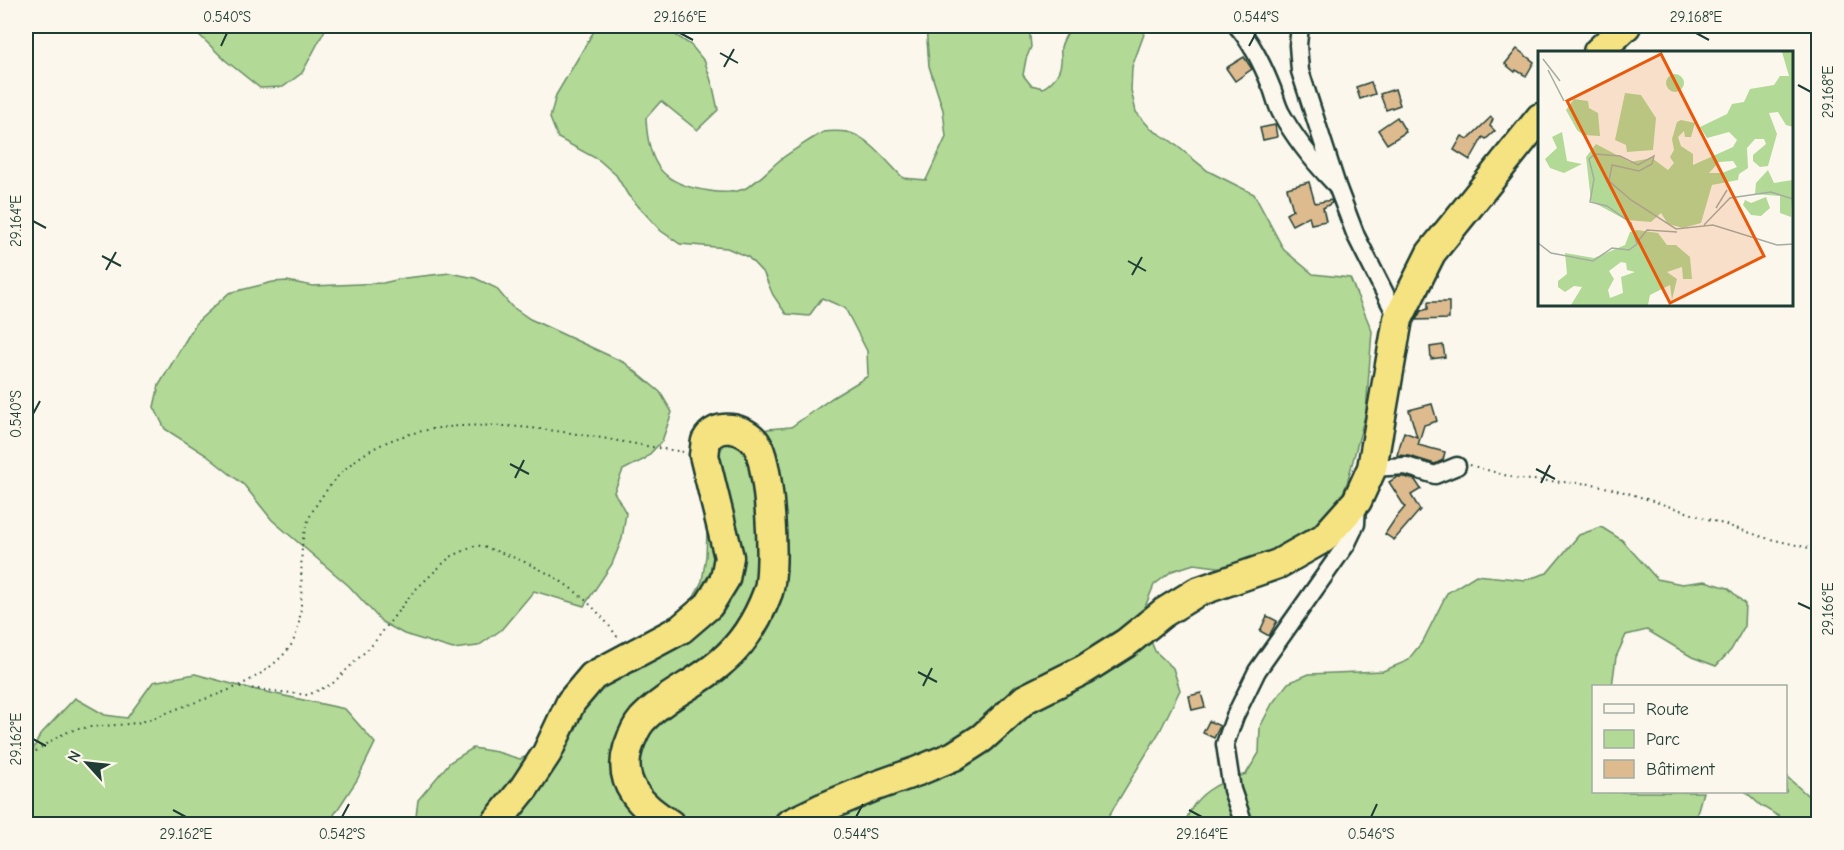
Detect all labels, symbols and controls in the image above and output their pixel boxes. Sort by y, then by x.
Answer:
text: 0.540°S [203,8,251,26]
text: 29.166°E [653,8,707,26]
text: 0.544°S [1233,8,1279,26]
text: 29.168°E [1670,8,1722,26]
inset map [1538,51,1793,306]
text: 29.168°E [1819,66,1837,118]
text: 29.164°E [7,195,25,247]
text: 0.540°S [7,390,25,438]
text: 29.166°E [1819,582,1837,636]
legend [1592,685,1787,793]
text: Route [1646,699,1689,720]
text: 29.162°E [7,713,25,765]
text: Parc [1646,729,1680,750]
north arrow [57,733,117,793]
text: N [64,748,85,765]
text: Bâtiment [1646,759,1716,780]
text: 29.162°E [160,825,212,843]
text: 0.542°S [319,825,365,843]
text: 0.544°S [833,825,879,843]
text: 29.164°E [1176,825,1228,843]
text: 0.546°S [1348,825,1394,843]

